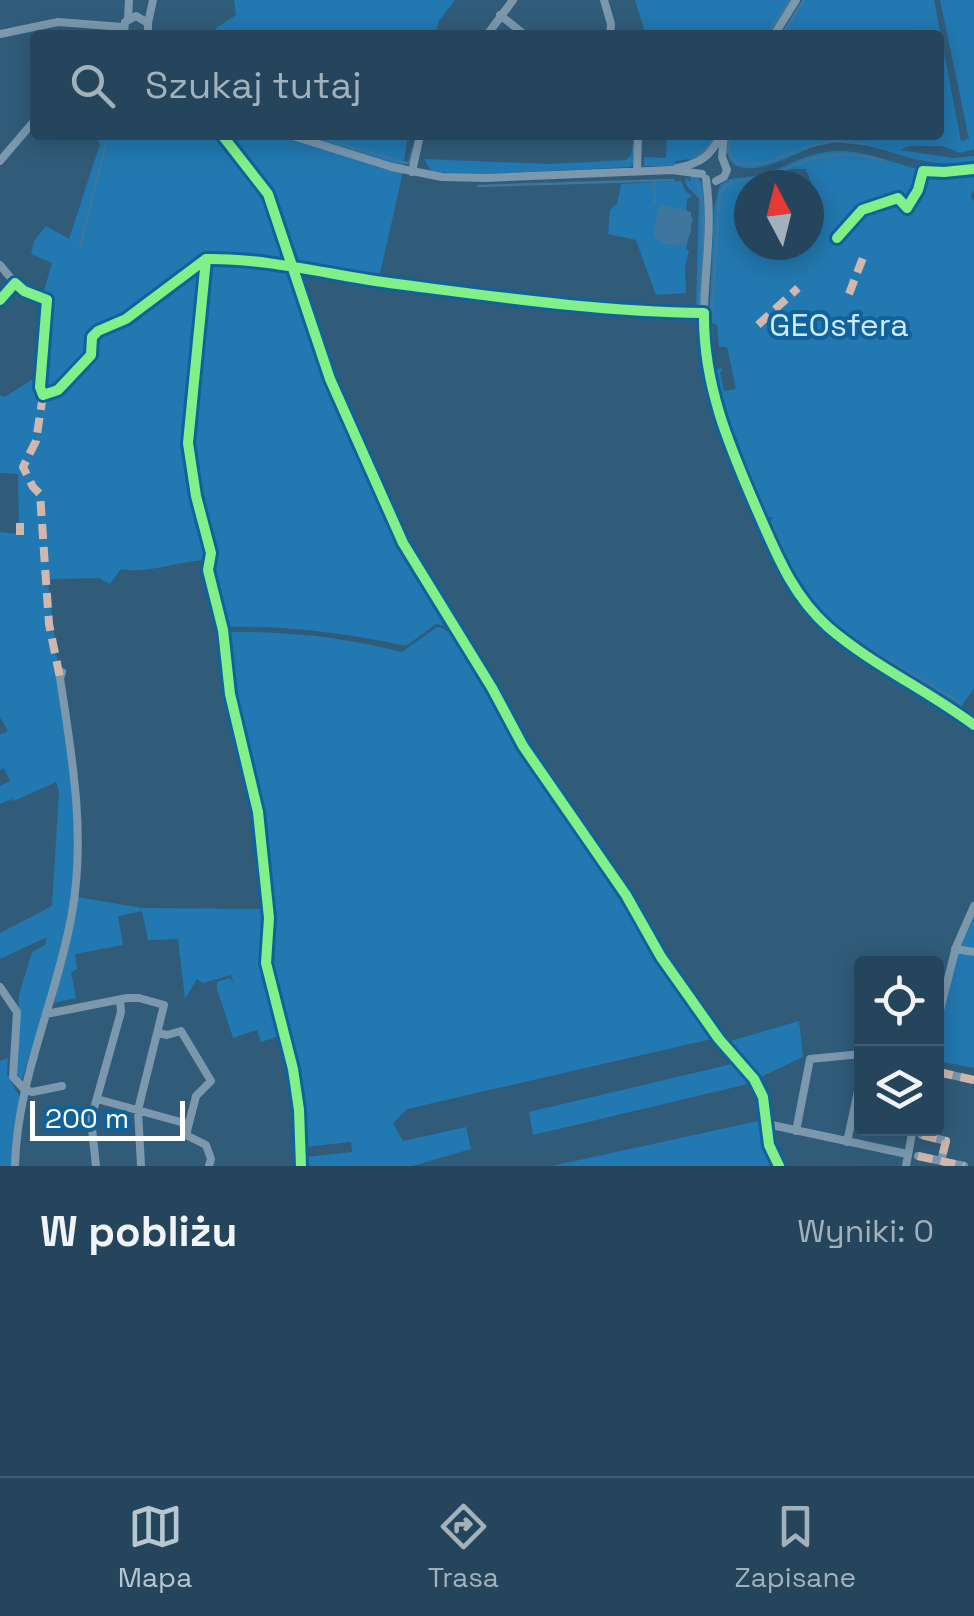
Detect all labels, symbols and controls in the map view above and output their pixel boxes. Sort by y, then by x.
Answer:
search box [30,30,944,140]
icon: search [65,58,120,113]
text: Szukaj tutaj [145,61,362,109]
north arrow [734,170,824,260]
park label: GEOsfera [769,305,909,345]
map controls [854,956,944,1136]
button: locate [854,956,944,1046]
button: layers [854,1046,944,1136]
scale bar [30,1096,185,1140]
text: 200 m [45,1100,129,1136]
text: W pobliżu [40,1205,237,1258]
text: Wyniki: 0 [797,1211,934,1251]
tab: Mapa [118,1499,192,1595]
tab: Trasa [428,1499,499,1595]
tab: Zapisane [735,1499,856,1595]

